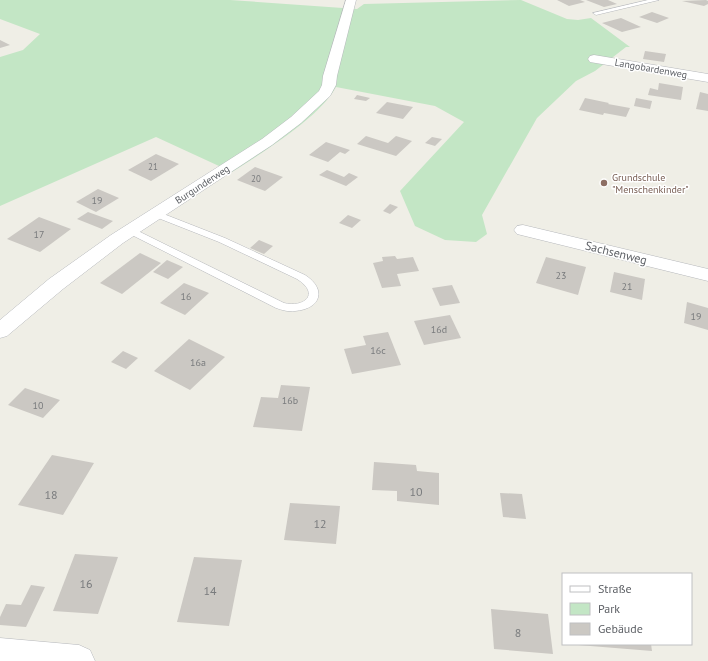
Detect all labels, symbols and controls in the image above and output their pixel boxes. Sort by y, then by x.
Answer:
street label: Langobardenweg [614,56,688,81]
house number: 21 [148,161,158,172]
street label: Burgunderweg [173,162,232,207]
place label: Grundschule "Menschenkinder" [612,171,689,196]
house number: 20 [251,173,261,184]
marker: Grundschule "Menschenkinder" [599,178,609,188]
house number: 19 [92,194,102,207]
house number: 17 [34,228,44,241]
street label: Sachsenweg [584,238,649,267]
house number: 23 [556,269,566,282]
house number: 21 [622,280,632,293]
house number: 16 [181,290,191,303]
house number: 19 [691,310,701,323]
house number: 16d [431,323,447,336]
house number: 16c [370,344,386,357]
house number: 16a [190,356,206,369]
house number: 16b [282,394,298,407]
house number: 10 [33,399,44,412]
house number: 10 [409,484,423,499]
house number: 18 [44,487,58,502]
house number: 12 [313,516,327,531]
legend [562,573,692,645]
house number: 16 [79,576,93,591]
text: Straße [598,581,632,596]
house number: 14 [203,583,217,598]
text: Park [598,601,620,616]
text: Gebäude [598,621,643,636]
house number: 8 [515,625,521,640]

